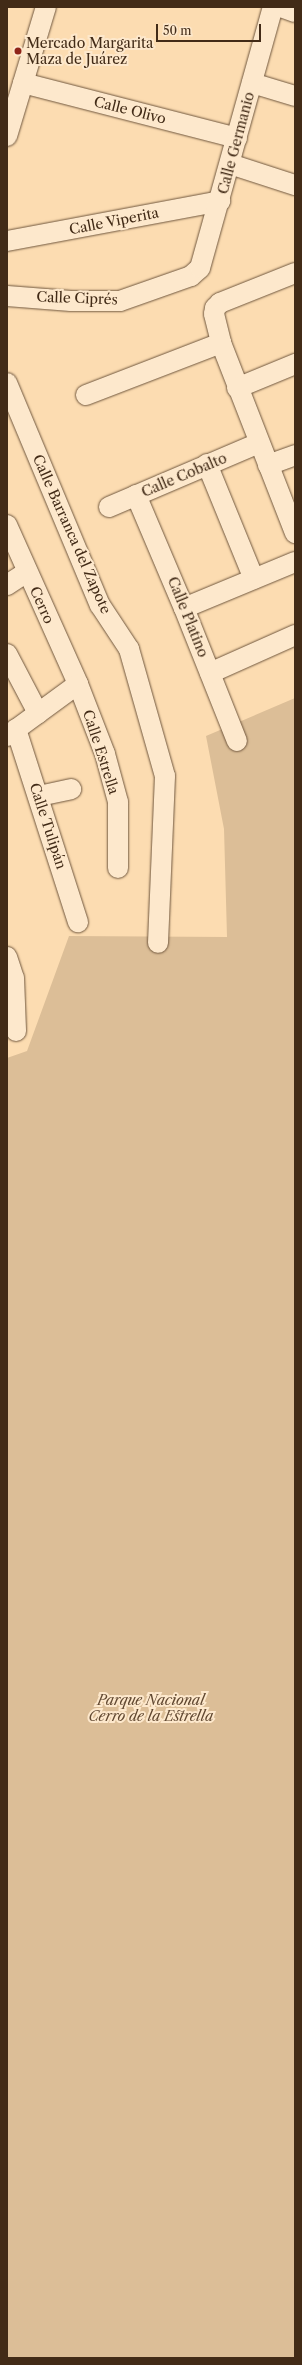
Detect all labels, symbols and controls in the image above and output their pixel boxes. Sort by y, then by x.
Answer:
scale bar [158,16,263,42]
text: 50 m [163,23,192,38]
place label: Mercado Margarita Maza de Juárez [26,35,153,68]
marker: Mercado Margarita Maza de Juárez [13,46,23,56]
street label: Calle Germanio [214,90,258,196]
street label: Calle Olivo [92,93,168,127]
street label: Calle Viperita [68,204,160,238]
street label: Calle Ciprés [36,288,118,308]
street label: Calle Cobalto [139,449,229,501]
street label: Calle Barranca del Zapote [29,452,115,616]
street label: Calle Platino [164,574,212,660]
street label: Cerro [26,584,58,626]
street label: Calle Estrella [79,708,123,796]
street label: Calle Tulipán [26,781,70,871]
park label: Parque Nacional Cerro de la Estrella [89,1692,213,1724]

